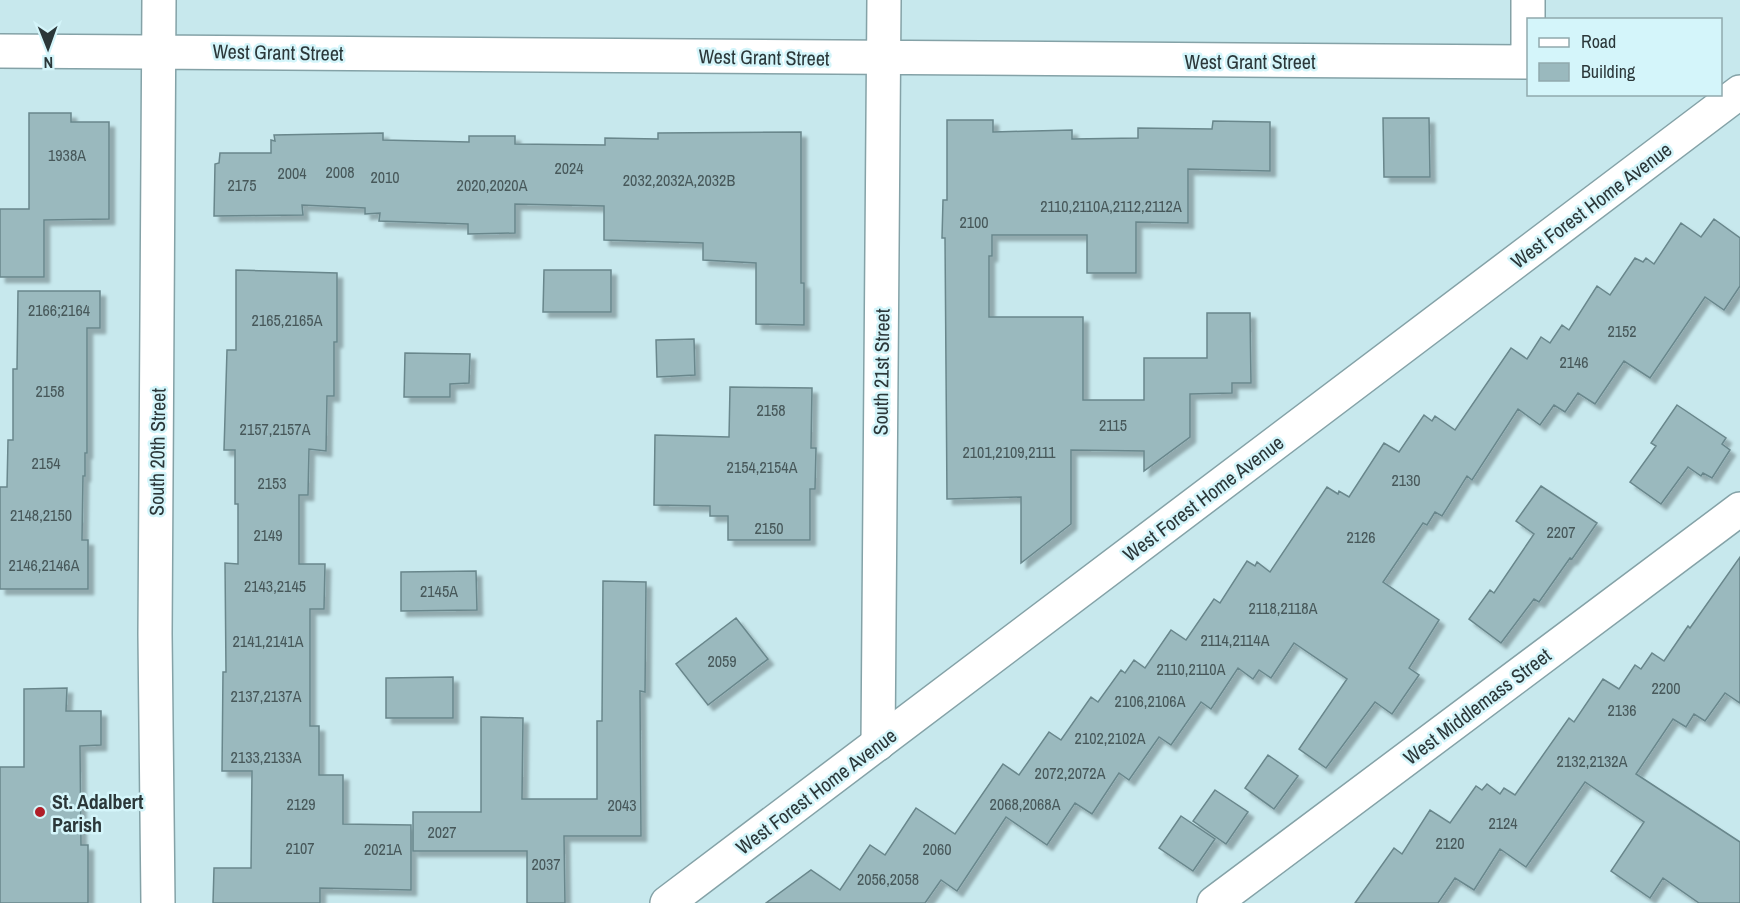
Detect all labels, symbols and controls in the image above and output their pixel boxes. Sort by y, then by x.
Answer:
north arrow [18,18,78,78]
legend [1527,18,1722,96]
text: Road [1581,29,1616,54]
street label: West Grant Street [212,37,344,67]
street label: West Grant Street [698,42,830,72]
street label: West Grant Street [1185,48,1316,75]
text: N [43,52,53,74]
text: Building [1581,59,1636,84]
street label: West Forest Home Avenue [1505,136,1677,274]
house number: 1938A [48,144,86,166]
house number: 2024 [554,157,584,179]
house number: 2008 [325,161,355,183]
house number: 2004 [277,162,307,184]
house number: 2010 [370,166,400,188]
house number: 2032,2032A,2032B [623,169,735,191]
house number: 2175 [227,174,257,196]
house number: 2020,2020A [457,174,528,196]
house number: 2110,2110A,2112,2112A [1040,195,1182,217]
house number: 2100 [959,211,989,233]
house number: 2166;2164 [28,299,90,321]
street label: South 21st Street [866,308,896,436]
house number: 2165,2165A [252,309,323,331]
house number: 2152 [1607,320,1637,342]
house number: 2146 [1559,351,1589,373]
house number: 2158 [35,380,65,402]
street label: South 20th Street [142,388,172,516]
house number: 2158 [756,399,786,421]
house number: 2115 [1099,414,1127,436]
house number: 2157,2157A [240,418,311,440]
street label: West Forest Home Avenue [1117,429,1289,567]
house number: 2101,2109,2111 [963,441,1056,463]
house number: 2154 [31,452,61,474]
house number: 2154,2154A [727,456,798,478]
house number: 2130 [1391,469,1421,491]
house number: 2153 [257,472,287,494]
house number: 2148,2150 [10,504,72,526]
house number: 2150 [754,517,784,539]
house number: 2207 [1546,521,1576,543]
house number: 2149 [253,524,283,546]
house number: 2126 [1346,526,1376,548]
house number: 2146,2146A [9,554,80,576]
house number: 2143,2145 [244,575,306,597]
house number: 2145A [420,580,458,602]
house number: 2118,2118A [1249,597,1318,619]
house number: 2114,2114A [1201,629,1270,651]
house number: 2141,2141A [233,630,304,652]
street label: West Middlemass Street [1398,641,1557,770]
house number: 2059 [707,650,737,672]
house number: 2110,2110A [1157,658,1226,680]
house number: 2200 [1651,677,1681,699]
house number: 2137,2137A [231,685,302,707]
house number: 2106,2106A [1115,690,1186,712]
house number: 2136 [1607,699,1637,721]
street label: West Forest Home Avenue [730,722,902,860]
house number: 2102,2102A [1075,727,1146,749]
house number: 2133,2133A [231,746,302,768]
house number: 2132,2132A [1557,750,1628,772]
house number: 2072,2072A [1035,762,1106,784]
place label: St. Adalbert Parish [52,788,144,838]
house number: 2129 [286,793,316,815]
house number: 2068,2068A [990,793,1061,815]
house number: 2043 [607,794,637,816]
marker: St. Adalbert Parish [33,805,47,819]
house number: 2124 [1488,812,1518,834]
house number: 2027 [427,821,457,843]
house number: 2120 [1435,832,1465,854]
house number: 2107 [285,837,315,859]
house number: 2021A [364,838,402,860]
house number: 2060 [922,838,952,860]
house number: 2037 [531,853,561,875]
house number: 2056,2058 [857,868,919,890]

